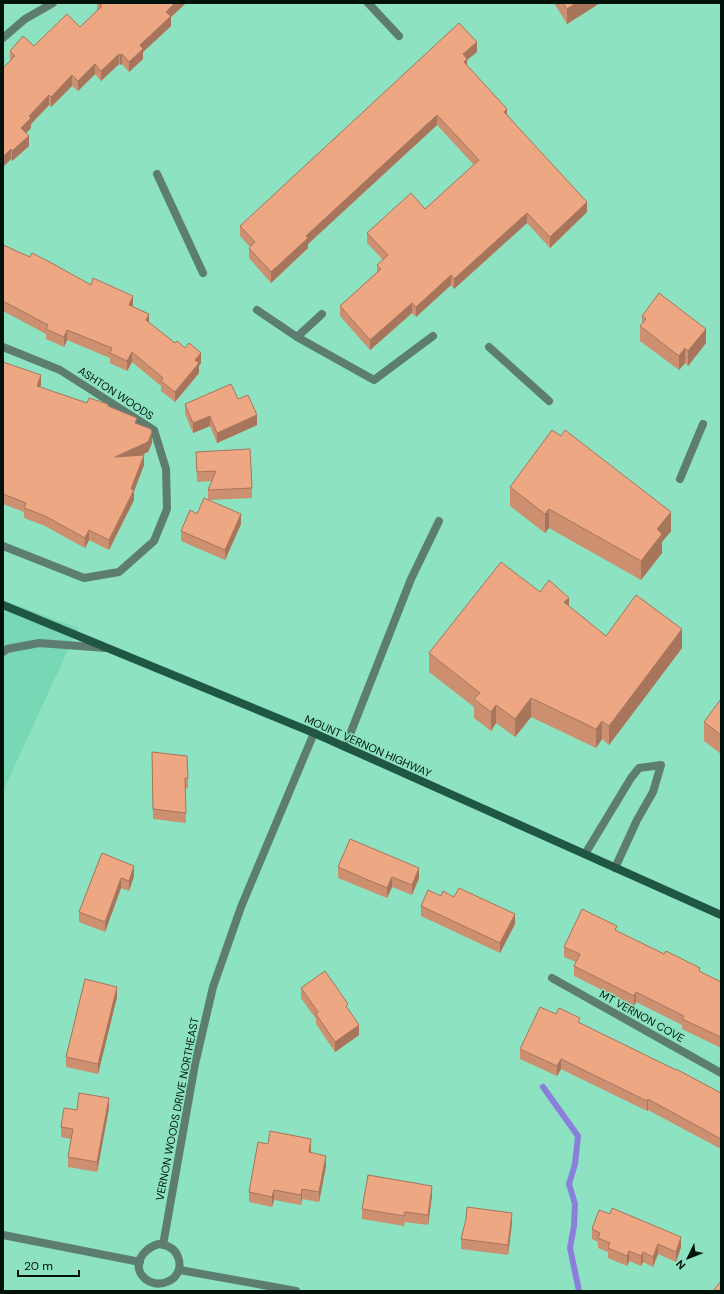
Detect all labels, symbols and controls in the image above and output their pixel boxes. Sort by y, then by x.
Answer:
street label: ASHTON WOODS [76,363,156,423]
street label: MOUNT VERNON HIGHWAY [303,712,434,781]
street label: MT VERNON COVE [597,987,687,1045]
street label: VERNON WOODS DRIVE NORTHEAST [152,1016,202,1202]
north arrow [668,1238,708,1278]
scale bar [18,1252,79,1278]
text: N [673,1257,689,1273]
text: 20 m [24,1258,53,1274]

